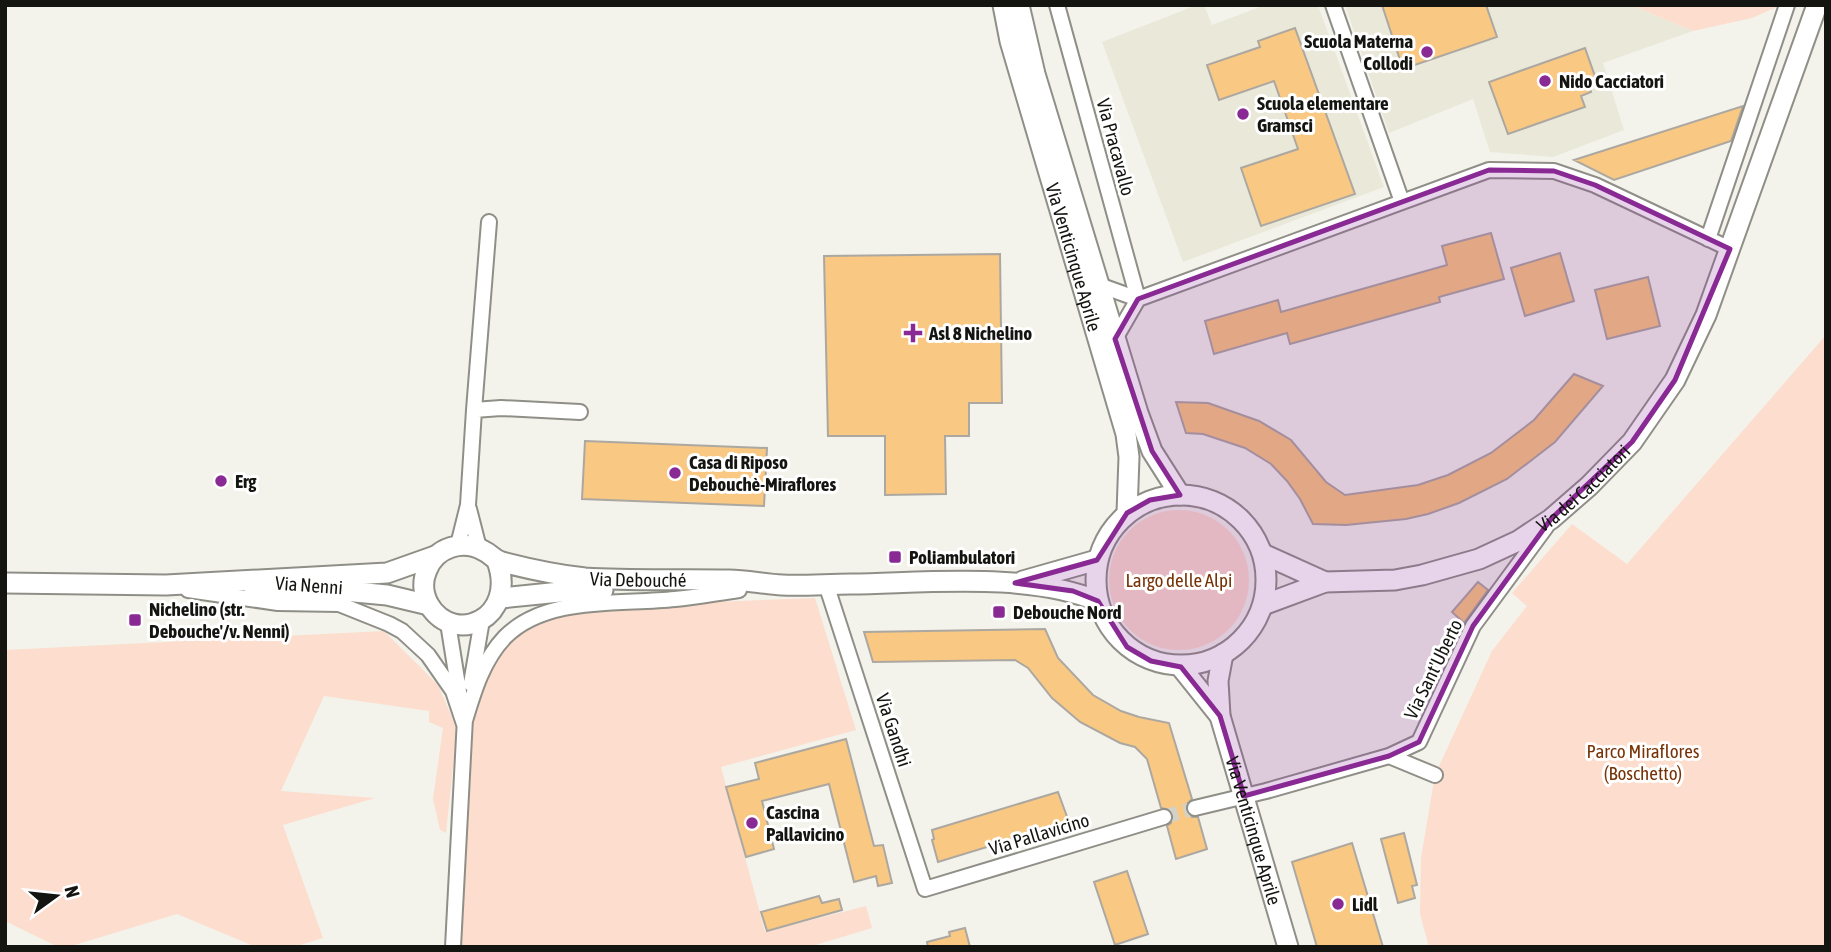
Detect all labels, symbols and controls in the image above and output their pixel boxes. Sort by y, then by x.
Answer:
place label: Scuola Materna Collodi [1304,30,1413,74]
marker: Scuola Materna Collodi [1419,44,1435,60]
place label: Nido Cacciatori [1559,70,1664,92]
marker: Nido Cacciatori [1537,73,1553,89]
place label: Scuola elementare Gramsci [1257,92,1389,136]
street label: Via Pracavallo [1092,96,1140,198]
marker: Scuola elementare Gramsci [1235,106,1251,122]
street label: Via Venticinque Aprile [1042,180,1106,334]
place label: Asl 8 Nichelino [928,322,1032,344]
marker: Asl 8 Nichelino [903,323,923,343]
street label: Via dei Cacciatori [1533,440,1634,536]
place label: Casa di Riposo Debouchè-Miraflores [689,451,836,495]
marker: Casa di Riposo Debouchè-Miraflores [667,465,683,481]
place label: Erg [235,470,257,492]
marker: Erg [213,473,229,489]
place label: Poliambulatori [909,546,1015,568]
marker: Poliambulatori [887,549,903,565]
street label: Via Debouché [589,567,686,591]
park label: Largo delle Alpi [1125,569,1233,591]
street label: Via Nenni [274,572,344,598]
place label: Nichelino (str. Debouche'/v. Nenni) [149,598,290,642]
place label: Debouche Nord [1013,601,1122,623]
marker: Debouche Nord [991,604,1007,620]
marker: Nichelino (str. Debouche'/v. Nenni) [127,612,143,628]
street label: Via Sant'Uberto [1399,615,1467,722]
street label: Via Gandhi [872,691,916,769]
park label: Parco Miraflores (Boschetto) [1586,740,1700,784]
street label: Via Venticinque Aprile [1222,754,1286,907]
place label: Cascina Pallavicino [766,801,844,845]
street label: Via Pallavicino [986,808,1092,860]
marker: Cascina Pallavicino [744,815,760,831]
north arrow [21,861,91,931]
text: N [60,883,84,900]
place label: Lidl [1352,893,1379,915]
marker: Lidl [1330,896,1346,912]

